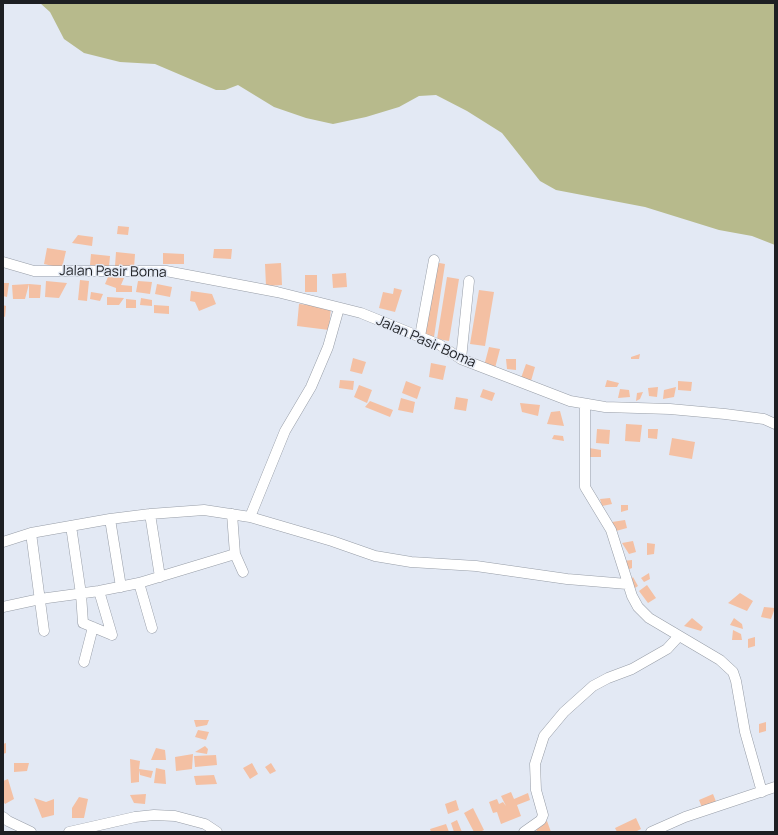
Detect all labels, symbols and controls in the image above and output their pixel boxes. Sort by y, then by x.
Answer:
street label: Jalan Pasir Boma [59,263,167,281]
street label: Jalan Pasir Boma [374,313,478,371]

